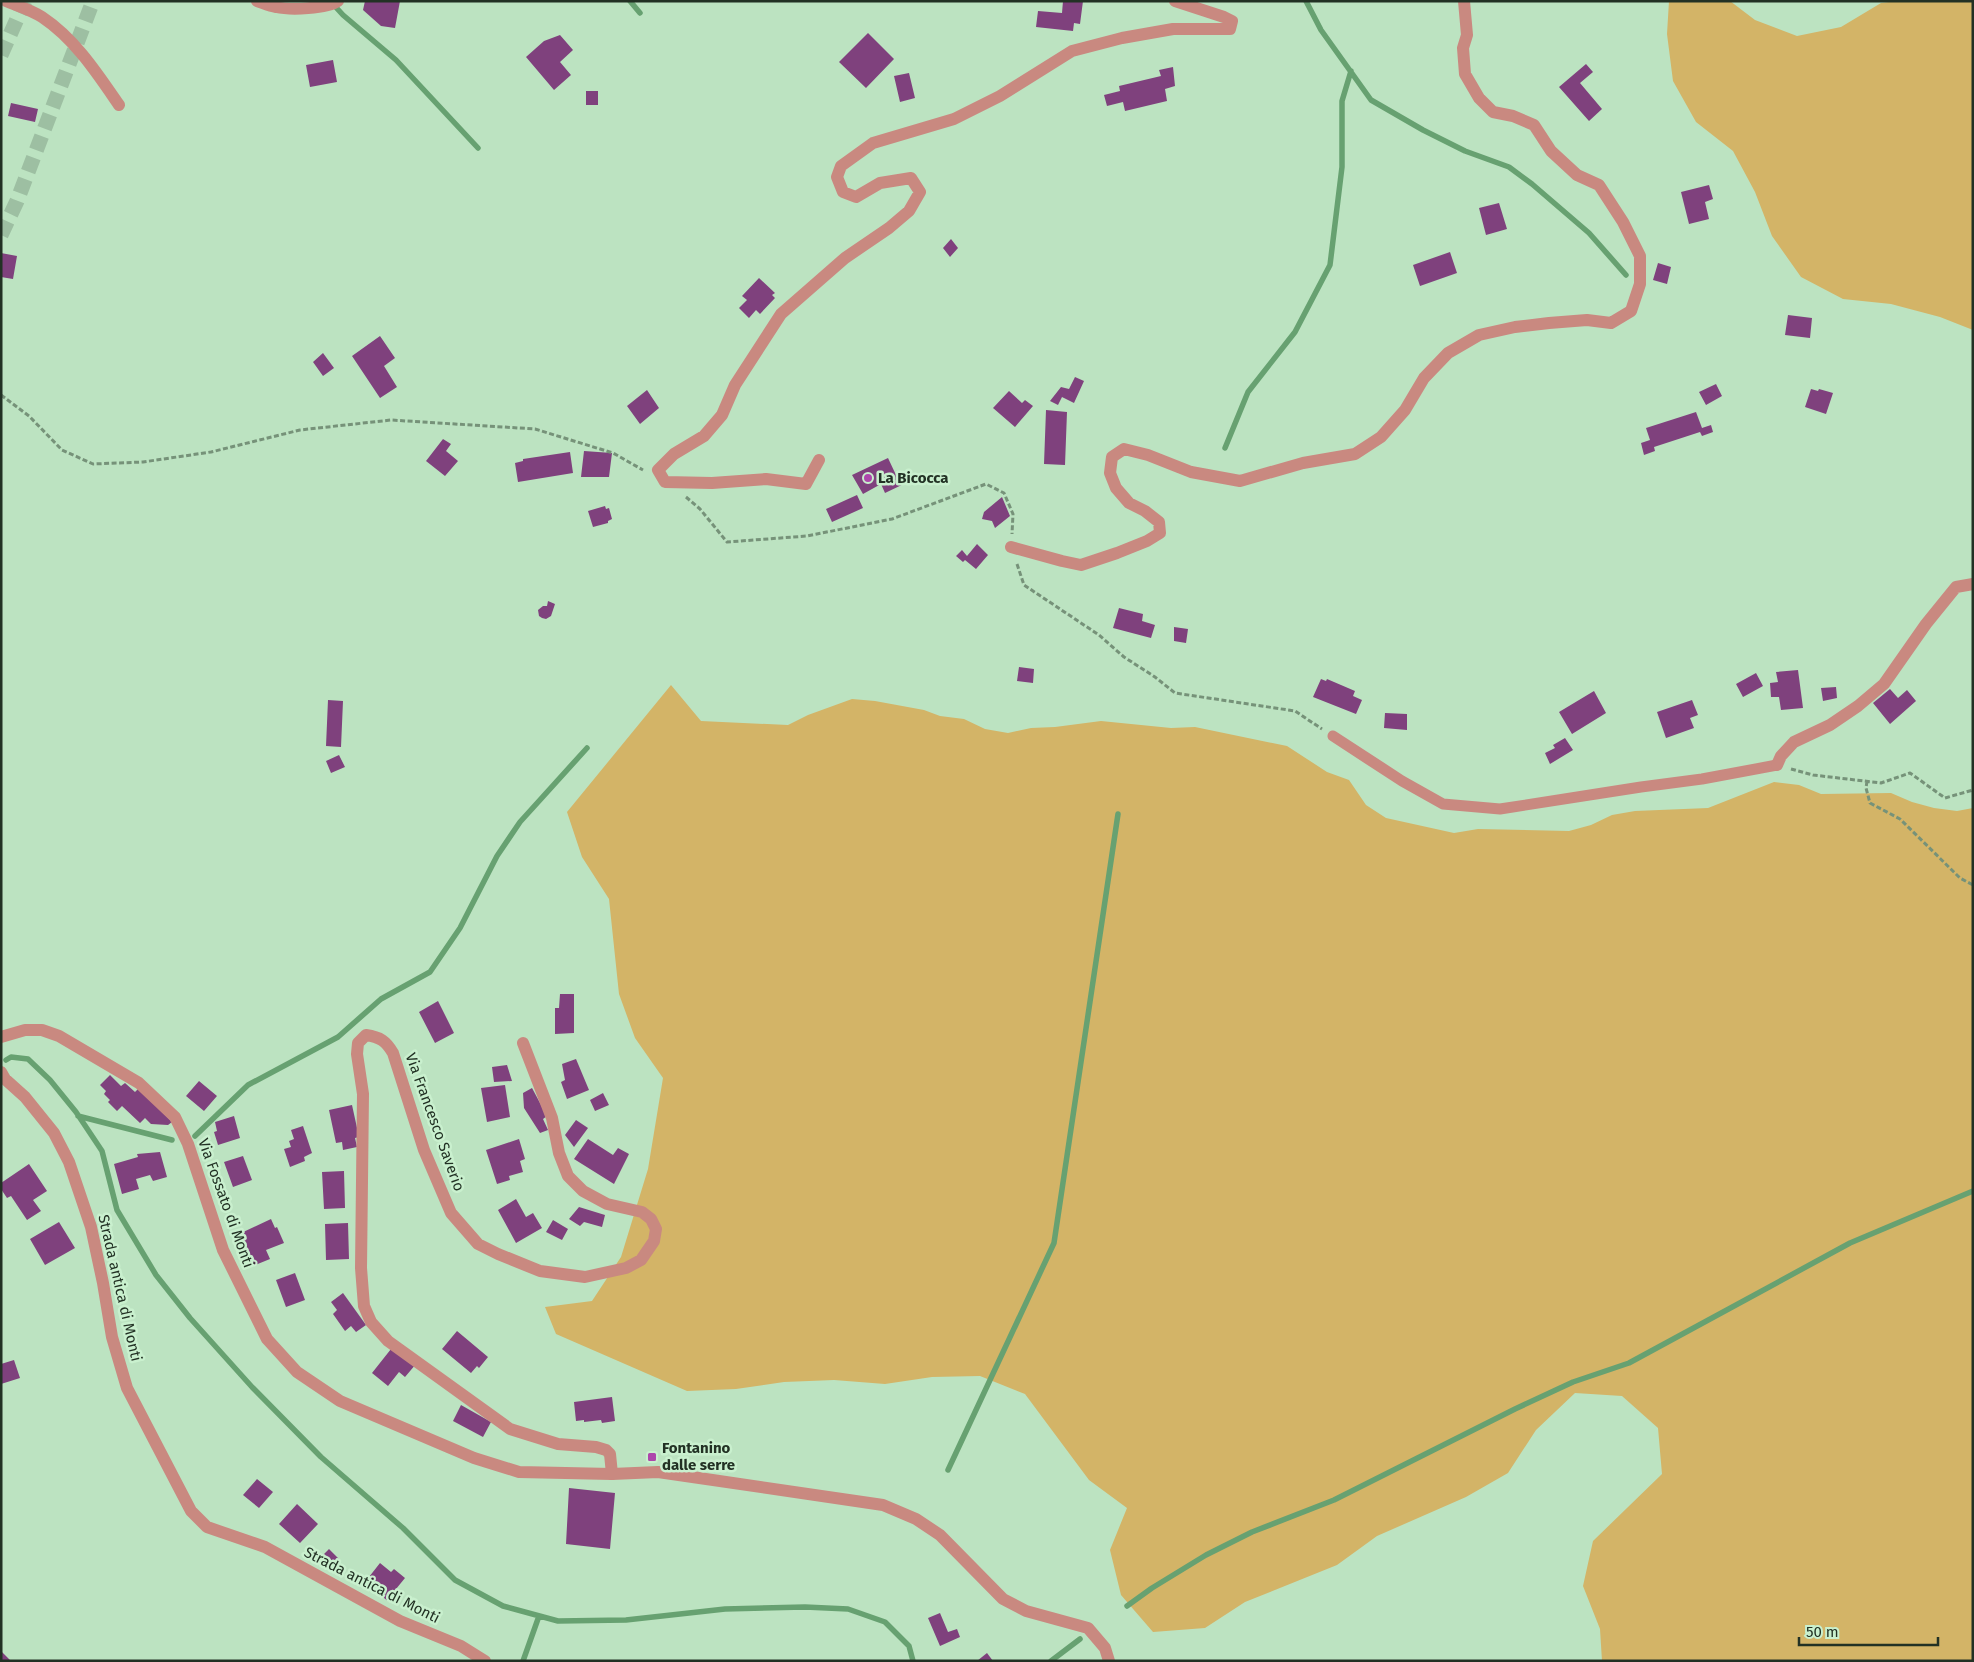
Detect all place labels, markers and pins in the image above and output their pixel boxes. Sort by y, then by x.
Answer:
place label: La Bicocca [878,469,949,487]
marker: La Bicocca [862,472,874,484]
place label: Fontanino dalle serre [662,1439,735,1474]
marker: Fontanino dalle serre [646,1451,658,1463]

